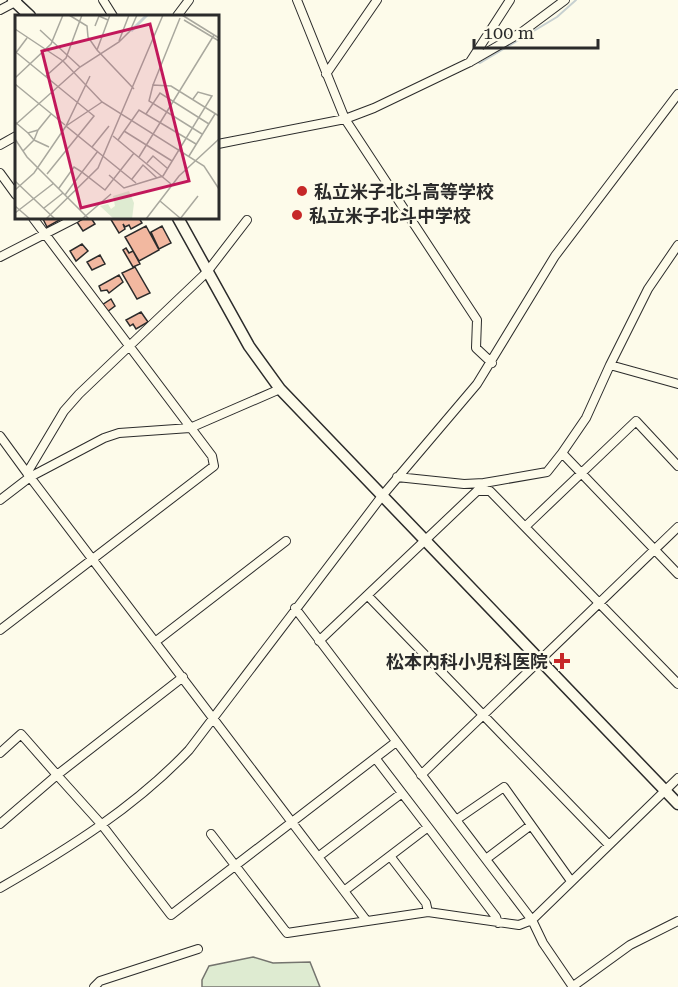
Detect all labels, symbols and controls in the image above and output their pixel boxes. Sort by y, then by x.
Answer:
scale bar [474,12,598,50]
inset map [15,15,219,219]
text: 100 m [483,22,534,43]
place label: 私立米子北斗高等学校 [314,181,494,202]
marker: 私立米子北斗高等学校 [295,184,309,198]
place label: 私立米子北斗中学校 [309,205,471,226]
marker: 私立米子北斗中学校 [290,208,304,222]
place label: 松本内科小児科医院 [386,651,548,672]
marker: 松本内科小児科医院 [553,652,571,670]

